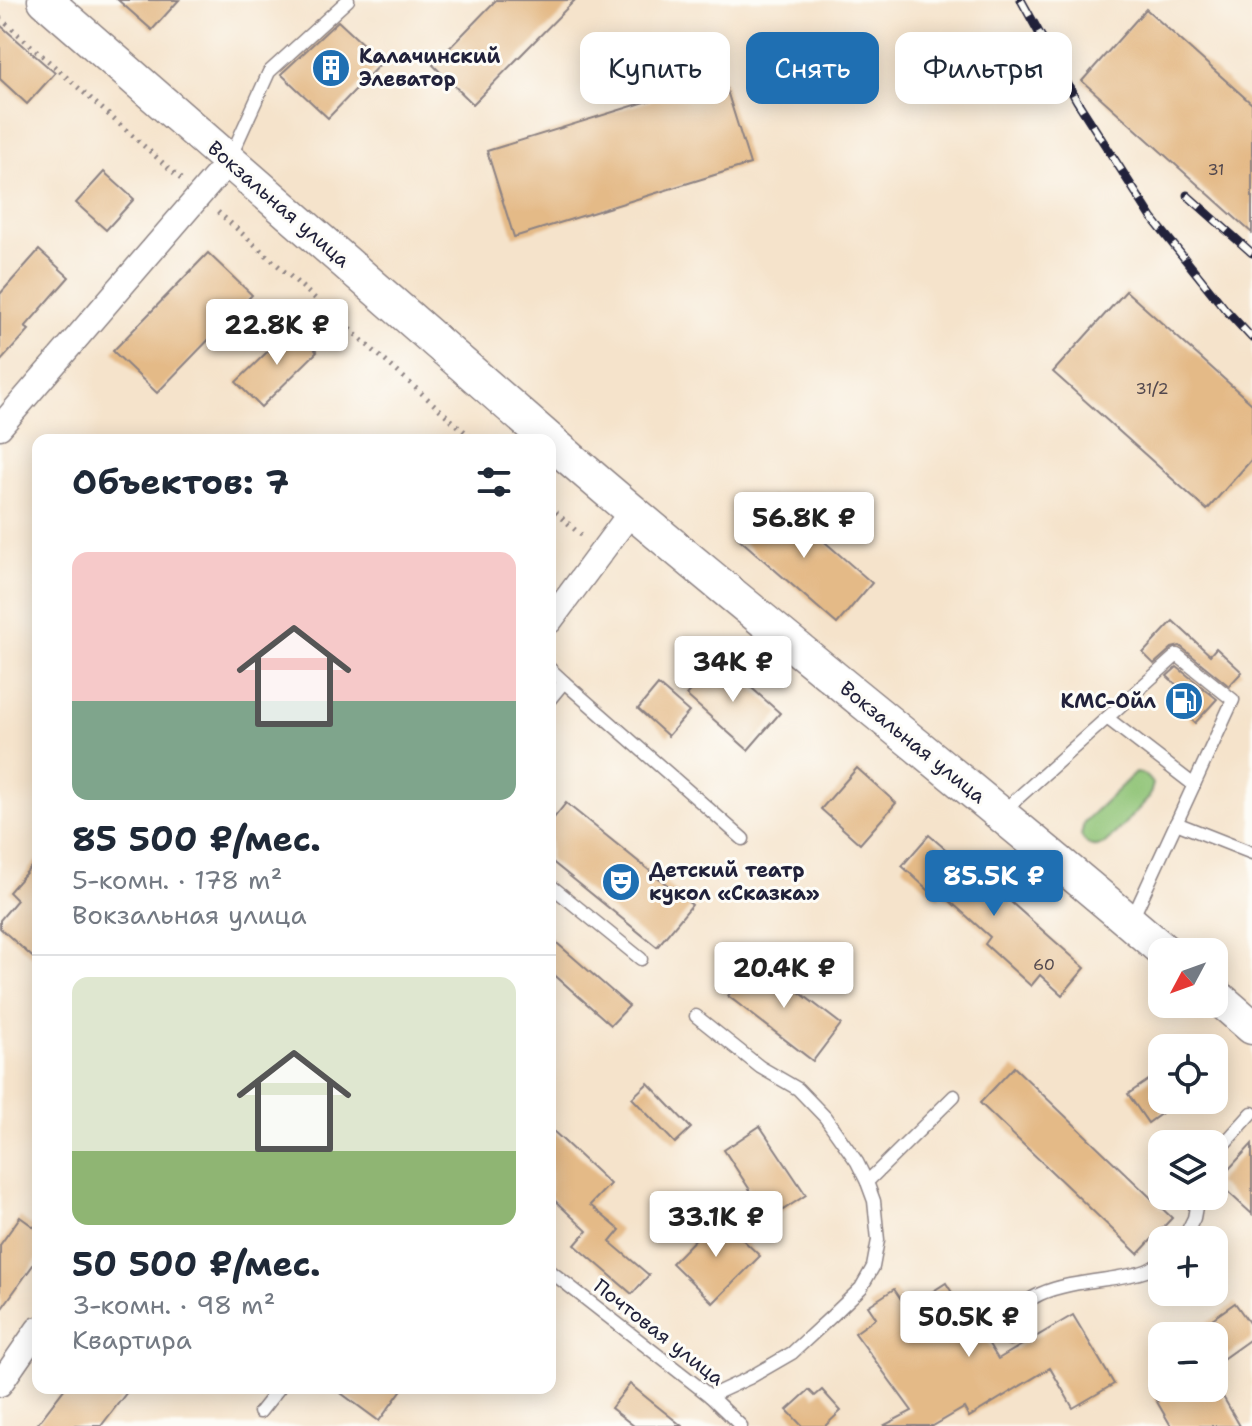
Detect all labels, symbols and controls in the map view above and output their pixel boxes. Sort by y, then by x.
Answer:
chip: Купить [580,32,730,104]
chip: Снять [746,32,879,104]
chip: Фильтры [895,32,1072,104]
place label: Калачинский Элеватор [359,43,500,92]
building icon: Калачинский Элеватор [310,47,352,89]
street label: Вокзальная улица [202,135,356,273]
house number: 31 [1207,159,1225,180]
pin: 22.8K ₽ [203,299,351,367]
text: 22.8K ₽ [224,307,330,342]
house number: 31/2 [1135,378,1169,399]
text: Объектов: 7 [72,459,289,505]
icon: filters [472,460,516,504]
pin: 56.8K ₽ [730,492,878,560]
text: 56.8K ₽ [752,500,856,535]
icon: home [222,604,366,748]
pin: 34K ₽ [677,636,789,704]
text: 34K ₽ [692,644,774,679]
street label: Вокзальная улица [835,675,992,809]
fuel station icon: КМС-Ойл [1163,680,1205,722]
place label: КМС-Ойл [1061,688,1156,714]
text: 85 500 ₽/мес. [72,816,321,862]
pin: 85.5K ₽ [920,850,1068,918]
place label: Детский театр кукол «Сказка» [649,857,820,906]
text: 85.5K ₽ [943,858,1045,893]
theatre icon: Детский театр кукол «Сказка» [600,861,642,903]
text: 5-комн. · 178 m² [72,862,282,897]
text: Вокзальная улица [72,897,307,932]
north arrow [1148,938,1228,1018]
map controls [1148,938,1228,1402]
pin: 20.4K ₽ [710,942,858,1010]
text: 20.4K ₽ [732,950,836,985]
house number: 60 [1033,954,1055,975]
icon: home [222,1029,366,1173]
button: locate [1148,1034,1228,1114]
button: layers [1148,1130,1228,1210]
pin: 33.1K ₽ [642,1191,790,1259]
text: 33.1K ₽ [668,1199,764,1234]
button: + [1148,1226,1228,1306]
text: 50 500 ₽/мес. [72,1241,321,1287]
street label: Почтовая улица [588,1273,730,1391]
text: 3-комн. · 98 m² [72,1287,275,1322]
pin: 50.5K ₽ [895,1291,1043,1359]
text: 50.5K ₽ [918,1299,1020,1334]
text: Квартира [72,1322,192,1357]
button: − [1148,1322,1228,1402]

